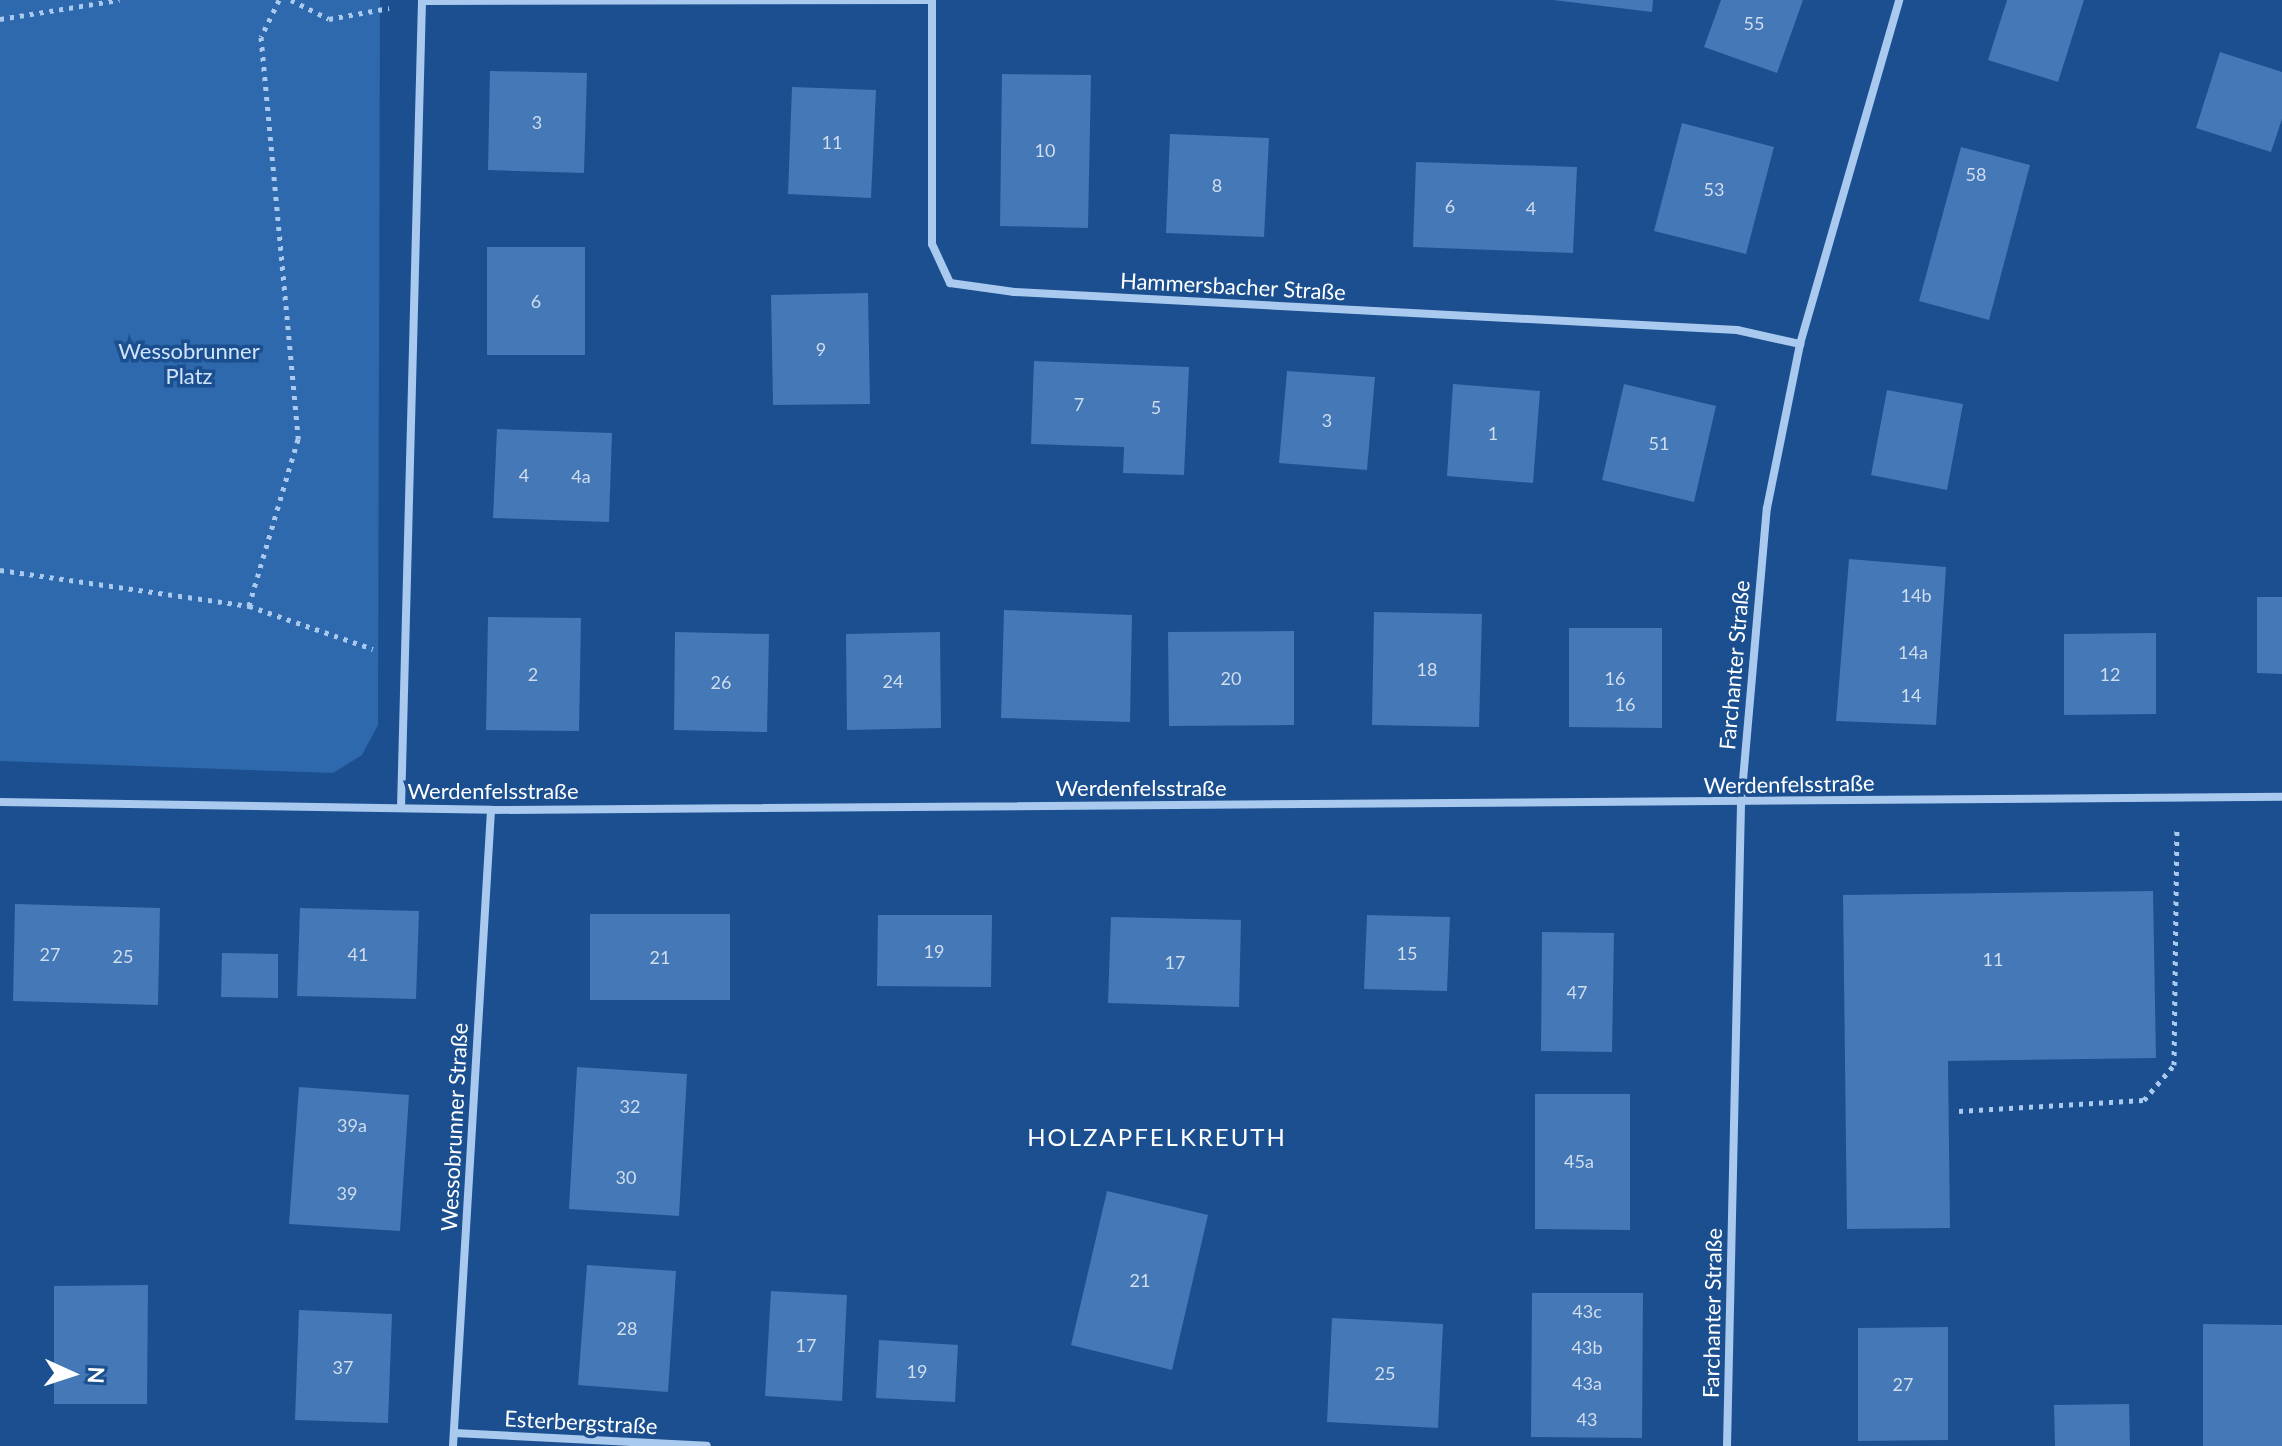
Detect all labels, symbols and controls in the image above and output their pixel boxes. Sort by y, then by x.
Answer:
house number: 55 [1744,12,1764,34]
house number: 3 [532,111,542,133]
house number: 11 [822,131,842,153]
house number: 10 [1035,139,1055,161]
house number: 58 [1966,163,1986,185]
house number: 8 [1212,174,1222,196]
house number: 53 [1704,178,1724,200]
house number: 6 [1445,195,1455,217]
house number: 4 [1526,197,1536,219]
street label: Hammersbacher Straße [1119,267,1347,305]
house number: 6 [531,290,541,312]
park label: Wessobrunner Platz [118,337,260,388]
house number: 9 [816,338,826,360]
house number: 7 [1074,393,1084,415]
house number: 5 [1151,396,1161,418]
house number: 3 [1322,409,1332,431]
house number: 1 [1488,422,1498,444]
house number: 51 [1649,432,1669,454]
house number: 4 [519,464,529,486]
house number: 4a [571,465,591,487]
street label: Farchanter Straße [1713,579,1755,751]
house number: 14b [1901,584,1931,606]
house number: 14a [1898,641,1928,663]
house number: 18 [1417,658,1437,680]
house number: 2 [528,663,538,685]
house number: 12 [2100,663,2120,685]
house number: 20 [1221,667,1241,689]
house number: 16 [1605,667,1625,689]
house number: 24 [883,670,903,692]
house number: 26 [711,671,731,693]
house number: 14 [1901,684,1921,706]
house number: 16 [1615,693,1635,715]
street label: Werdenfelsstraße [1703,769,1875,799]
street label: Werdenfelsstraße [1055,775,1227,801]
street label: Werdenfelsstraße [407,778,579,804]
house number: 19 [924,940,944,962]
house number: 15 [1397,942,1417,964]
house number: 27 [40,943,60,965]
house number: 41 [348,943,368,965]
house number: 25 [113,945,133,967]
house number: 21 [650,946,670,968]
house number: 11 [1983,948,2003,970]
house number: 17 [1165,951,1185,973]
house number: 47 [1567,981,1587,1003]
street label: Wessobrunner Straße [435,1022,473,1232]
house number: 32 [620,1095,640,1117]
house number: 39a [337,1114,367,1136]
district label: HOLZAPFELKREUTH [1027,1123,1287,1151]
house number: 45a [1564,1150,1594,1172]
house number: 30 [616,1166,636,1188]
house number: 39 [337,1182,357,1204]
street label: Farchanter Straße [1697,1227,1727,1399]
house number: 21 [1130,1269,1150,1291]
house number: 43c [1572,1300,1602,1322]
house number: 28 [617,1317,637,1339]
north arrow [32,1334,112,1414]
house number: 17 [796,1334,816,1356]
house number: 43b [1572,1336,1602,1358]
house number: 37 [333,1356,353,1378]
house number: 19 [907,1360,927,1382]
house number: 25 [1375,1362,1395,1384]
text: N [83,1366,110,1384]
house number: 43a [1572,1372,1602,1394]
house number: 27 [1893,1373,1913,1395]
street label: Esterbergstraße [504,1405,658,1439]
house number: 43 [1577,1408,1597,1430]

